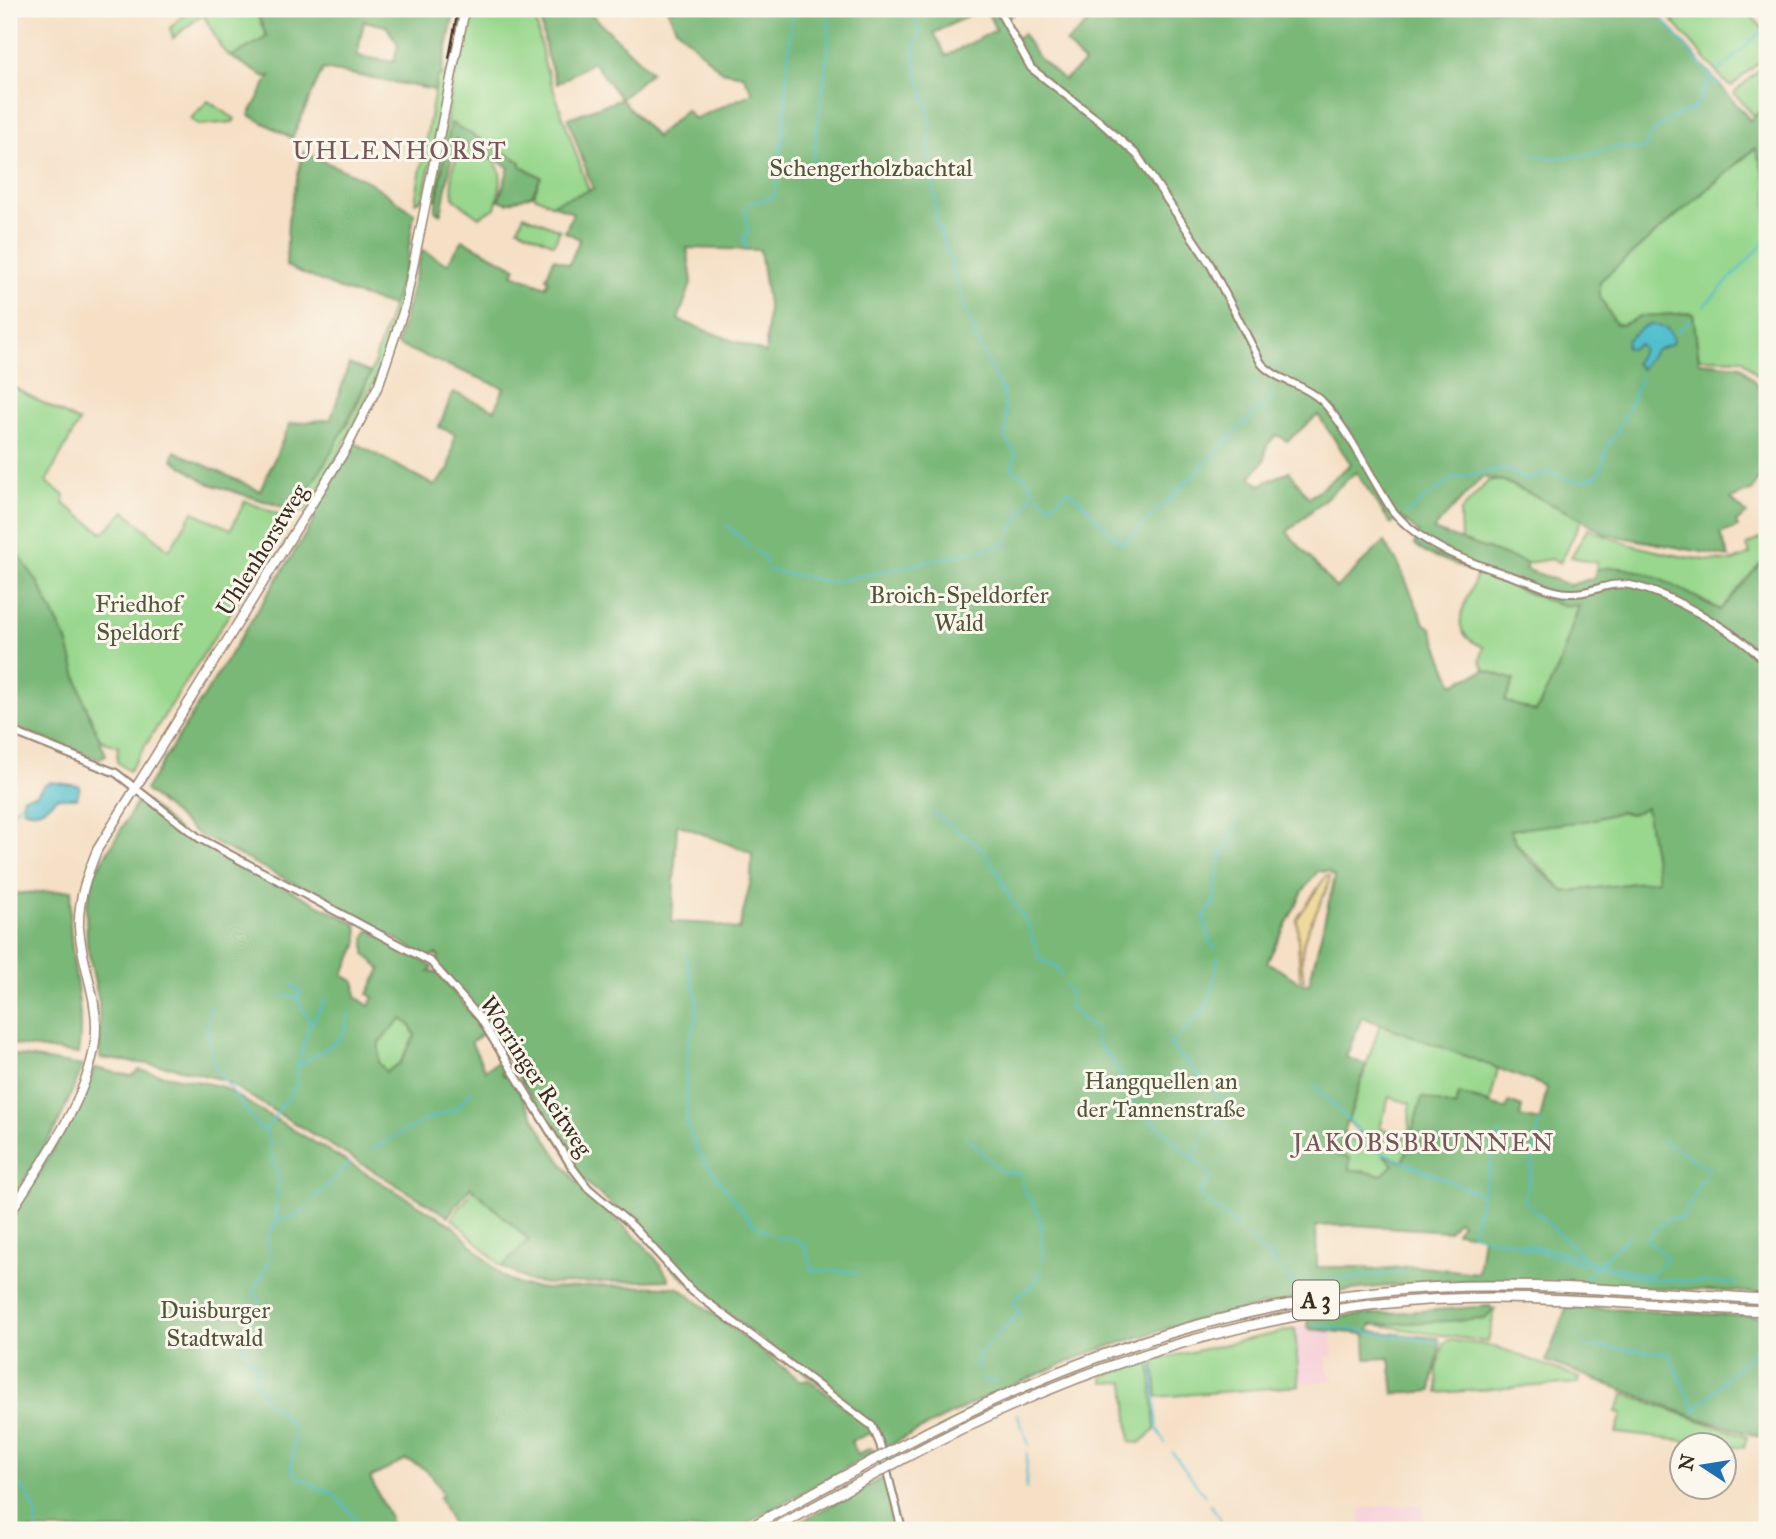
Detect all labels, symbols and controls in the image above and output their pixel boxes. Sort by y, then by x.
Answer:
district label: UHLENHORST [292,134,508,166]
park label: Schengerholzbachtal [769,153,973,183]
street label: Uhlenhorstweg [210,478,315,622]
park label: Broich-Speldorfer Wald [869,580,1049,638]
park label: Friedhof Speldorf [95,589,185,647]
street label: Worringer Reitweg [473,990,599,1163]
park label: Hangquellen an der Tannenstraße [1076,1066,1246,1124]
district label: JAKOBSBRUNNEN [1290,1126,1555,1158]
road number: A 3 [1293,1280,1339,1320]
park label: Duisburger Stadtwald [160,1295,270,1353]
north arrow [1668,1430,1738,1500]
text: N [1674,1452,1700,1473]

